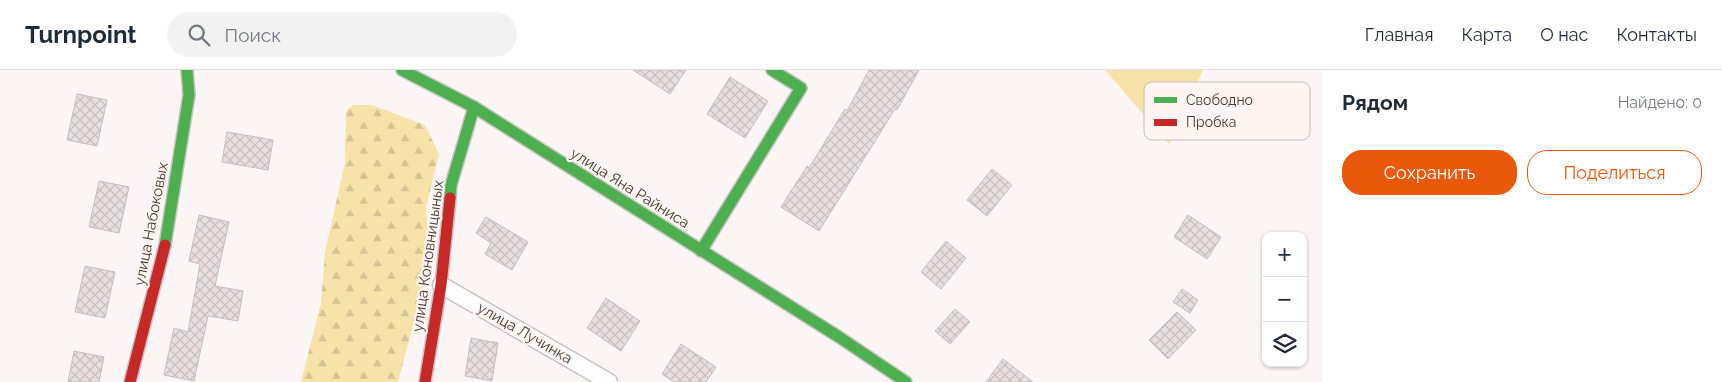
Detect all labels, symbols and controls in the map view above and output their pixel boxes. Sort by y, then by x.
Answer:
search box [167,12,517,57]
text: Turnpoint [25,20,137,49]
icon: search [185,21,213,49]
text: Поиск [225,24,281,46]
text: Главная [1365,24,1433,45]
text: Карта [1461,24,1512,45]
text: О нас [1540,24,1588,45]
text: Контакты [1616,24,1697,45]
legend [1144,82,1310,140]
text: Рядом [1342,90,1408,115]
text: Свободно [1186,92,1253,108]
text: Найдено: 0 [1618,93,1702,112]
text: Пробка [1186,114,1236,130]
street label: улица Яна Райниса [567,144,693,232]
button: Сохранить [1342,150,1517,195]
button: Поделиться [1527,150,1702,195]
street label: улица Набоковых [130,160,172,287]
street label: улица Коновницыных [408,179,448,333]
map controls [1262,232,1307,367]
button: + [1262,232,1307,277]
button: − [1262,277,1307,322]
street label: улица Лучинка [474,299,576,367]
button: layers [1262,322,1307,367]

